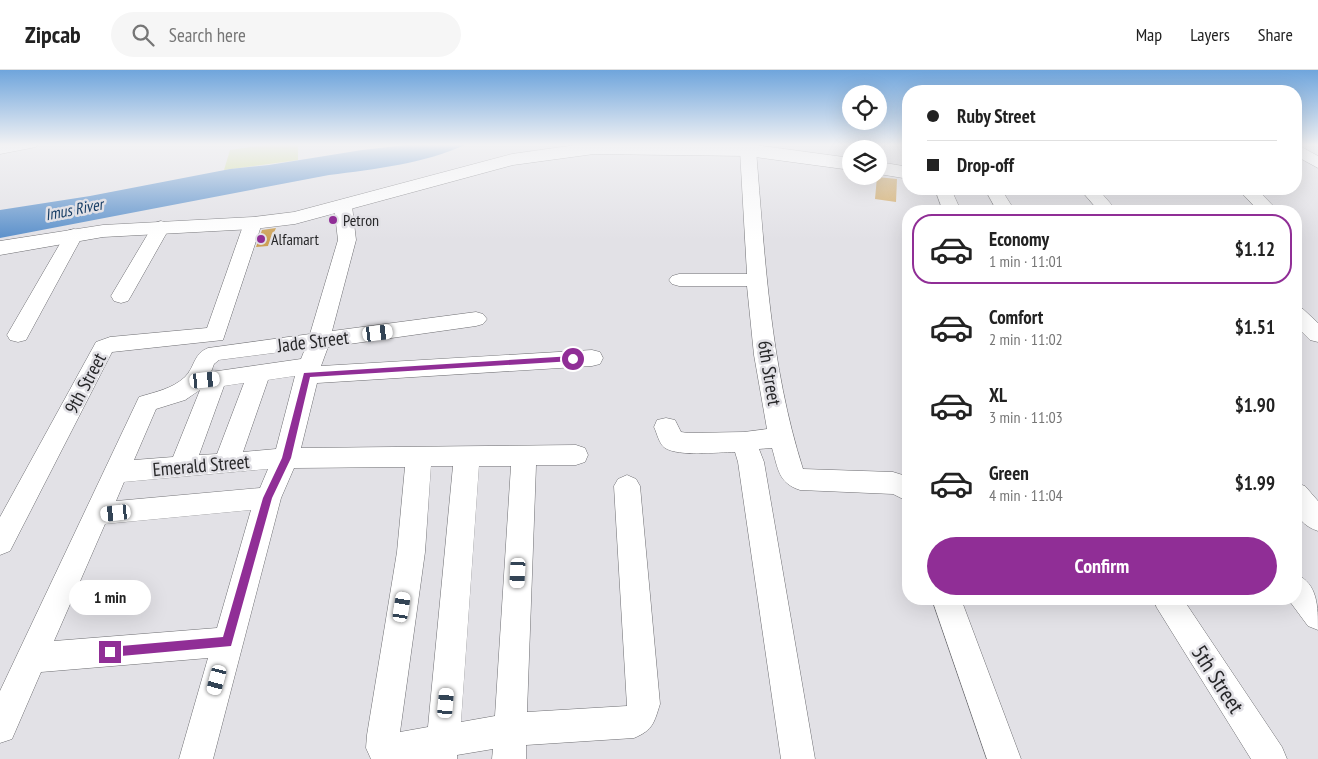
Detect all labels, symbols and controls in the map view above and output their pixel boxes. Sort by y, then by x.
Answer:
search box [111,12,461,57]
text: Zipcab [25,19,81,50]
icon: search [129,21,157,49]
text: Search here [169,23,246,47]
text: Map [1136,23,1162,46]
text: Layers [1190,23,1230,46]
text: Share [1258,23,1293,46]
map controls [842,85,887,185]
button: locate [842,85,887,130]
text: Ruby Street [957,104,1035,128]
button: layers [842,140,887,185]
text: Drop-off [957,153,1014,177]
water label: Imus River [44,193,107,224]
place label: Petron [343,210,379,230]
marker: Petron [327,214,339,226]
icon: car [929,227,974,272]
text: Economy [989,227,1049,251]
place label: Alfamart [271,229,319,249]
marker: Alfamart [255,233,267,245]
text: $1.12 [1235,237,1275,261]
text: 1 min · 11:01 [989,251,1063,271]
icon: car [929,305,974,350]
text: Comfort [989,305,1043,329]
text: $1.51 [1235,315,1275,339]
car [362,324,393,342]
street label: Jade Street [275,325,351,357]
text: 2 min · 11:02 [989,329,1063,349]
street label: 6th Street [753,339,787,408]
street label: 9th Street [59,348,111,418]
route start [562,348,584,370]
car [189,371,220,389]
icon: car [929,383,974,428]
text: XL [989,383,1007,407]
text: $1.90 [1235,393,1275,417]
text: 3 min · 11:03 [989,407,1063,427]
street label: Emerald Street [152,449,251,481]
icon: car [929,461,974,506]
text: Green [989,461,1029,485]
text: $1.99 [1235,471,1275,495]
text: 4 min · 11:04 [989,485,1063,505]
car [100,504,131,522]
button: Confirm [927,537,1277,595]
car [509,558,526,588]
callout: 1 min [69,580,151,614]
text: 1 min [94,587,126,607]
car [392,591,411,623]
street label: 5th Street [1186,640,1250,718]
route end [99,641,121,663]
car [205,664,228,696]
car [437,687,454,719]

